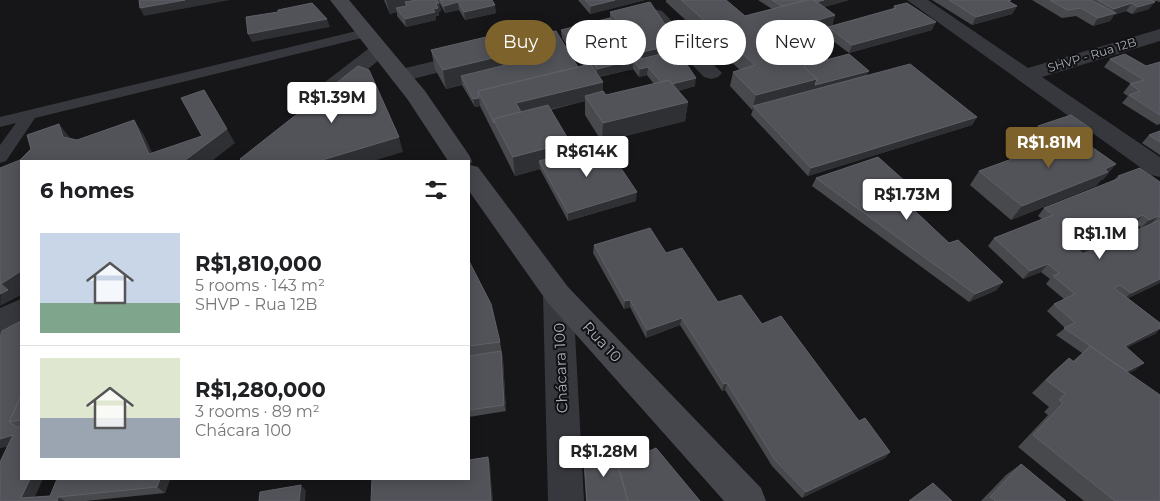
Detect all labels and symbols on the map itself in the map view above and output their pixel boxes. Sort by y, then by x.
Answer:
street label: SHVP - Rua 12B [1046,34,1138,75]
pin: R$1.39M [286,82,378,124]
pin: R$1.81M [1003,126,1095,169]
pin: R$614K [546,136,628,178]
pin: R$1.73M [861,178,953,221]
pin: R$1.1M [1059,218,1141,260]
street label: Rua 10 [579,317,626,366]
street label: Chácara 100 [549,322,572,414]
pin: R$1.28M [558,436,650,478]

